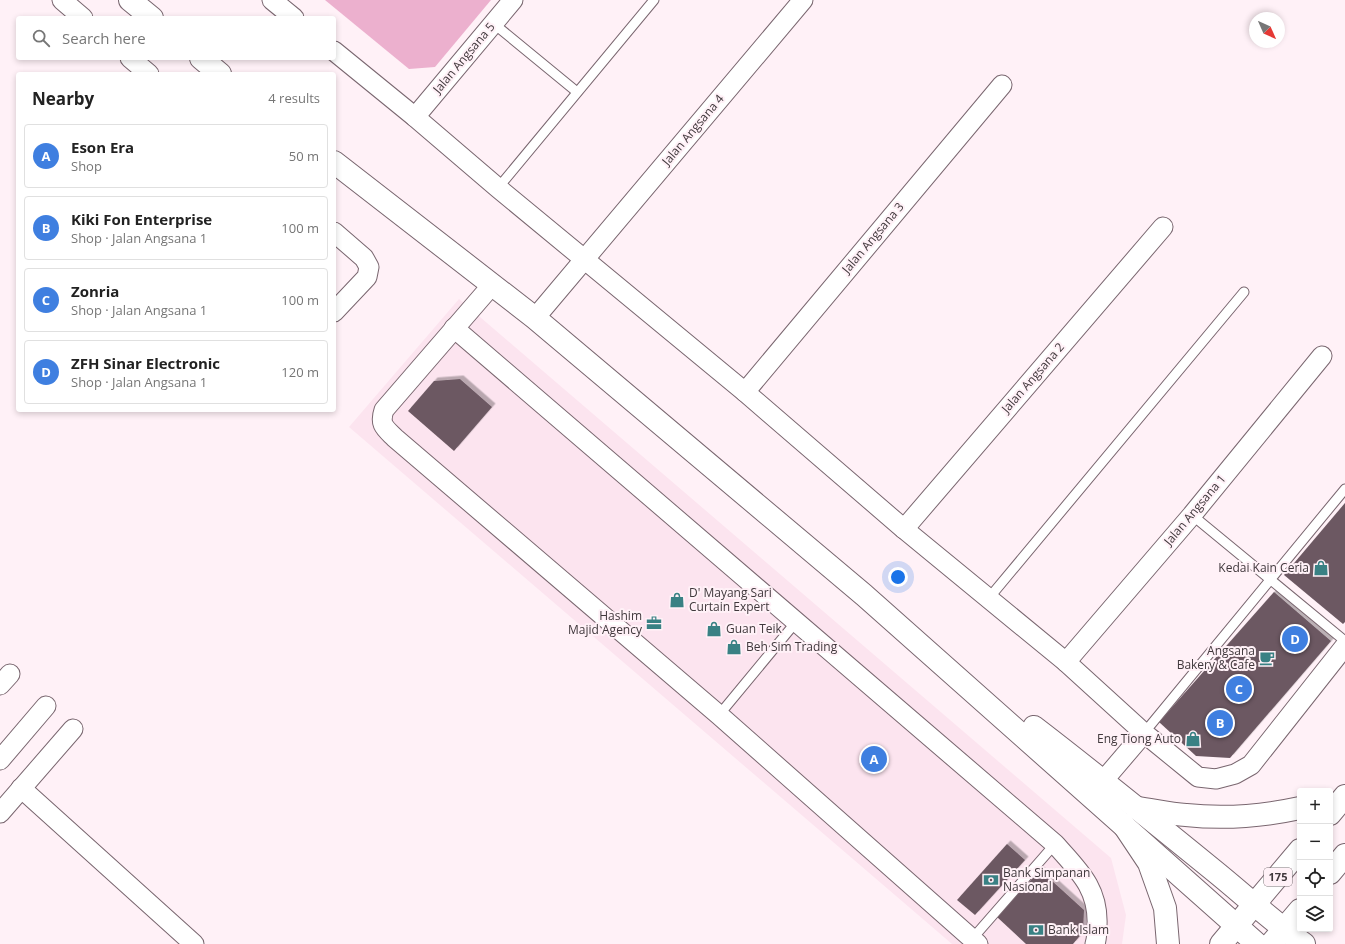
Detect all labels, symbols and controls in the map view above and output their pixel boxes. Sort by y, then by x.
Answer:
north arrow [1249,12,1285,48]
search box [16,16,336,60]
street label: Jalan Angsana 5 [428,18,498,98]
icon: search [30,27,52,49]
text: Search here [62,28,146,48]
text: Nearby [32,87,94,110]
text: 4 results [268,89,320,107]
street label: Jalan Angsana 4 [657,90,727,170]
text: Eson Era [71,137,134,157]
text: A [42,147,50,165]
text: 50 m [289,147,319,165]
text: Shop [71,157,102,175]
street label: Jalan Angsana 3 [837,198,907,278]
text: Kiki Fon Enterprise [71,209,212,229]
text: B [42,219,50,237]
text: 100 m [281,219,319,237]
text: Shop · Jalan Angsana 1 [71,229,207,247]
text: Zonria [71,281,119,301]
text: C [42,291,50,309]
text: 100 m [281,291,319,309]
text: Shop · Jalan Angsana 1 [71,301,207,319]
street label: Jalan Angsana 2 [997,339,1068,417]
text: ZFH Sinar Electronic [71,353,220,373]
text: D [41,363,51,381]
text: 120 m [281,363,319,381]
text: Shop · Jalan Angsana 1 [71,373,207,391]
street label: Jalan Angsana 1 [1159,471,1229,550]
place label: Kedai Kain Ceria [1218,559,1309,576]
shop icon: Kedai Kain Ceria [1312,559,1330,577]
your location [888,567,908,587]
place label: D' Mayang Sari Curtain Expert [689,584,772,615]
shop icon: D' Mayang Sari Curtain Expert [668,591,686,609]
place label: Hashim Majid Agency [568,607,643,638]
office icon: Hashim Majid Agency [645,614,663,632]
shop icon: Guan Teik [705,620,723,638]
place label: Guan Teik [726,620,783,637]
pin: D [1282,624,1308,654]
shop icon: Beh Sim Trading [725,638,743,656]
place label: Beh Sim Trading [746,638,838,655]
place label: Angsana Bakery & Cafe [1177,642,1255,673]
cafe icon: Angsana Bakery & Cafe [1258,649,1276,667]
pin: C [1226,674,1252,704]
pin: B [1207,708,1233,738]
place label: Eng Tiong Auto [1097,730,1181,747]
shop icon: Eng Tiong Auto [1184,730,1202,748]
pin: A [861,744,887,774]
map controls [1297,788,1333,932]
button: + [1297,788,1333,824]
button: − [1297,824,1333,860]
button: locate [1297,860,1333,896]
place label: Bank Simpanan Nasional [1003,864,1090,895]
road number: 175 [1264,868,1292,886]
bank icon: Bank Simpanan Nasional [982,871,1000,889]
button: layers [1297,896,1333,932]
bank icon: Bank Islam [1027,921,1045,939]
place label: Bank Islam [1048,921,1109,938]

